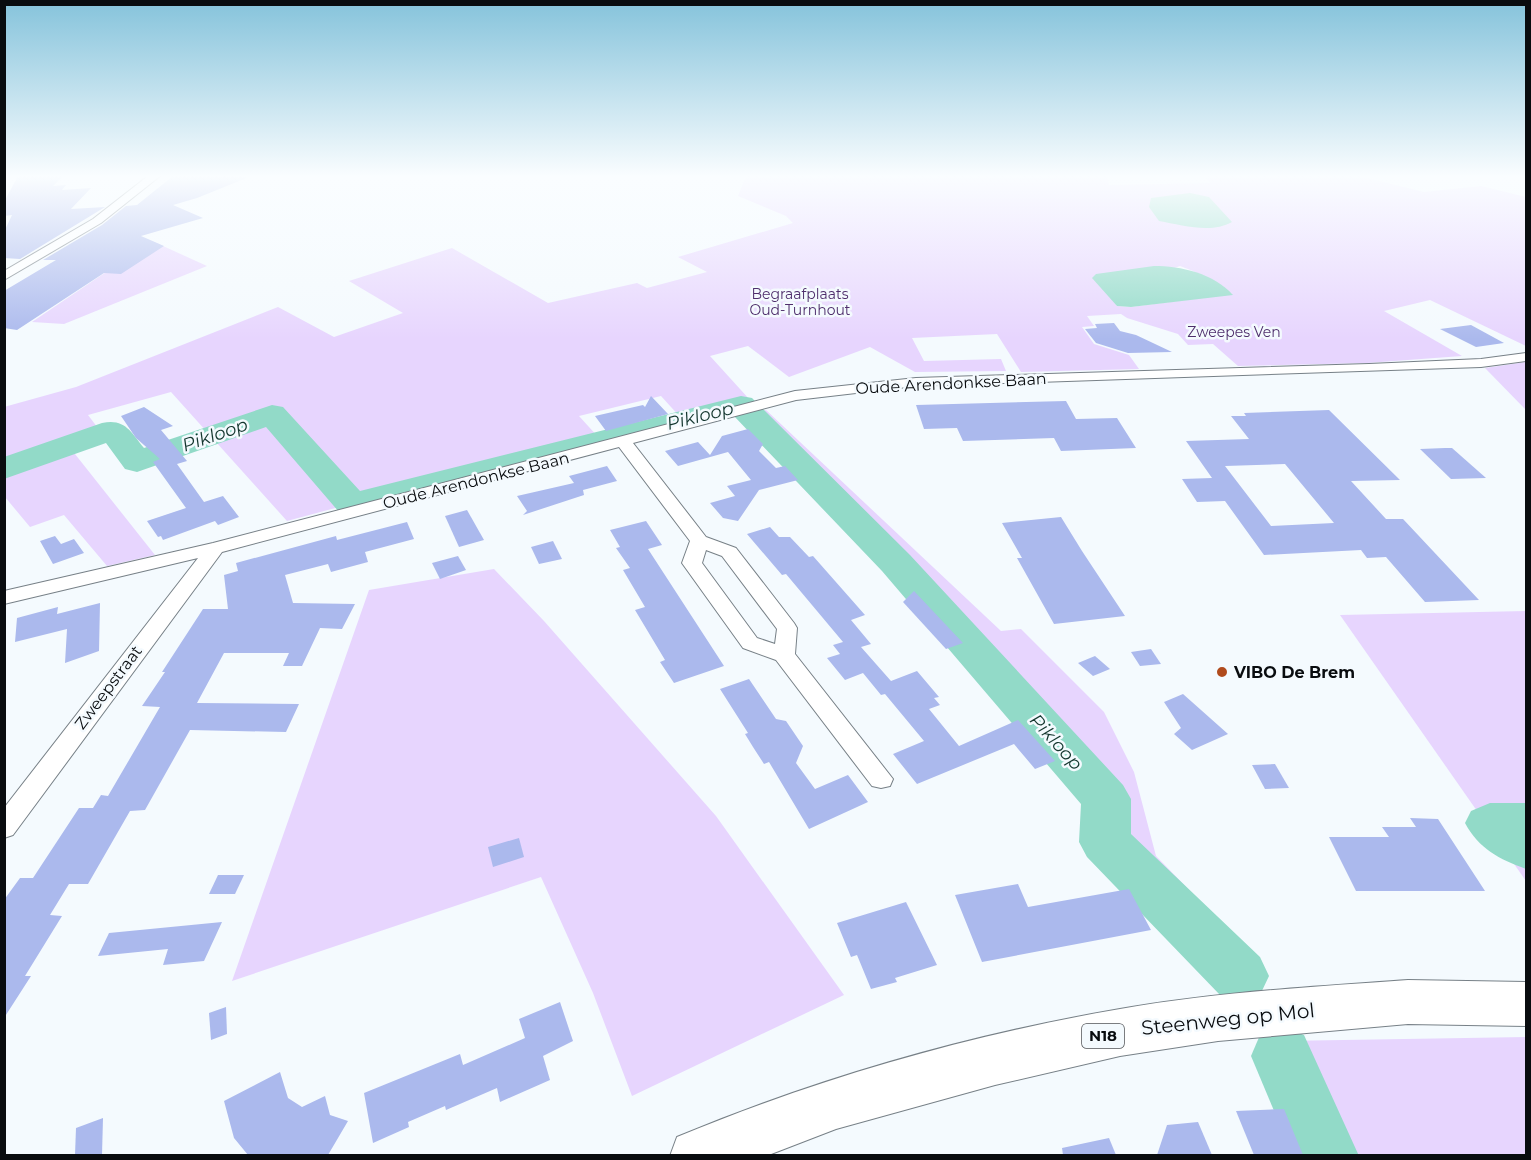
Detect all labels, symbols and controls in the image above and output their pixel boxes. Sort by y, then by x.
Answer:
park label: Begraafplaats Oud-Turnhout [749,285,851,319]
park label: Zweepes Ven [1187,323,1281,341]
street label: Oude Arendonkse Baan [855,369,1047,398]
water label: Pikloop [664,397,736,435]
water label: Pikloop [179,414,251,456]
street label: Oude Arendonkse Baan [381,448,571,513]
street label: Zweepstraat [71,641,146,733]
place label: VIBO De Brem [1233,663,1355,682]
marker: VIBO De Brem [1215,665,1229,679]
water label: Pikloop [1025,709,1087,775]
street label: Steenweg op Mol [1140,998,1316,1040]
road number: N18 [1082,1024,1124,1048]

